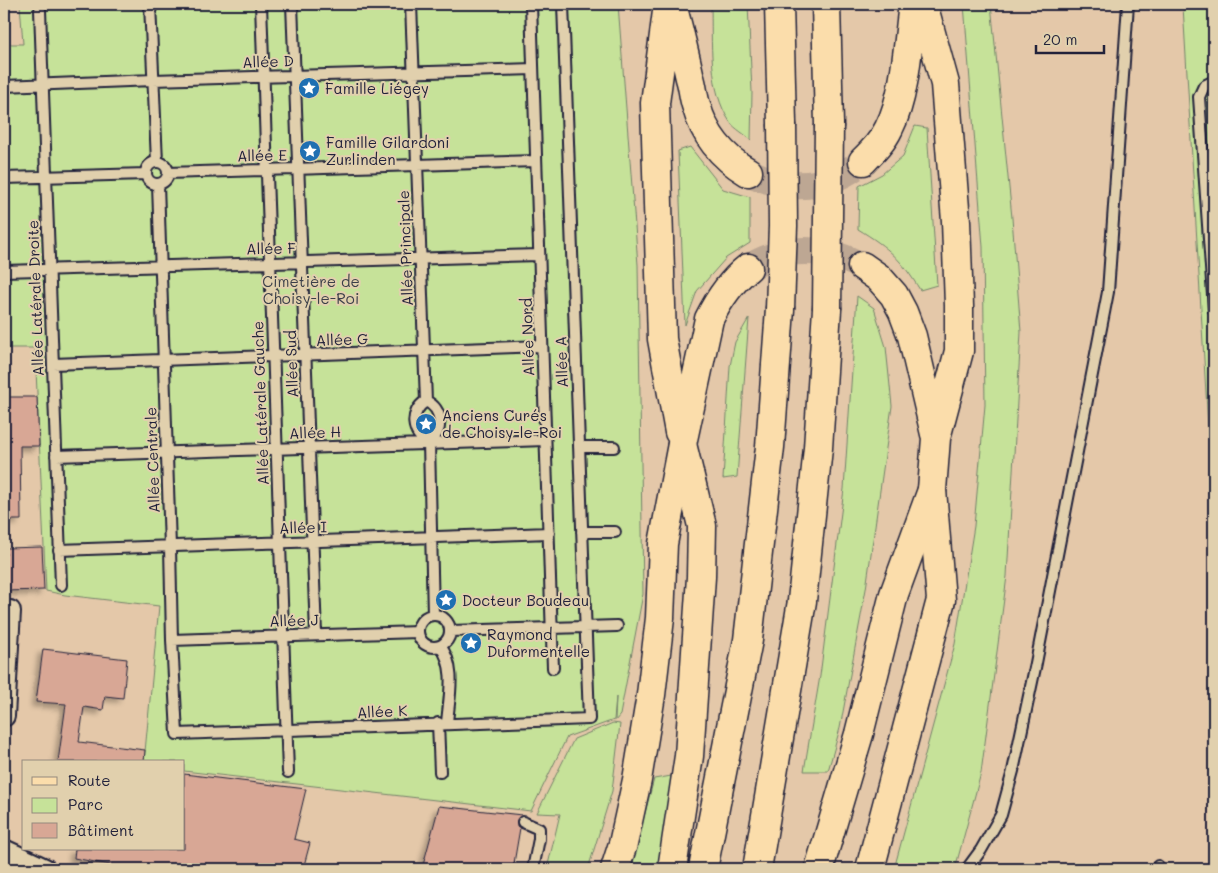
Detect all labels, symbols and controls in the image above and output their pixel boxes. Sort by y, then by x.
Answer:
scale bar [1036,22,1103,54]
text: 20 m [1043,29,1077,49]
street label: Allée D [242,50,294,72]
place icon: Famille Liégey [297,76,321,100]
place label: Famille Liégey [325,78,429,98]
place label: Famille Gilardoni Zurlinden [326,132,450,169]
place icon: Famille Gilardoni Zurlinden [298,139,322,163]
street label: Allée E [237,145,288,165]
street label: Allée Principale [393,190,417,306]
street label: Allée Latérale Droite [22,220,48,376]
street label: Allée F [246,238,296,258]
park label: Cimetière de Choisy-le-Roi [262,271,360,308]
street label: Allée Nord [516,298,538,376]
street label: Allée Latérale Gauche [247,321,273,485]
street label: Allée G [315,328,369,350]
street label: Allée Sud [280,330,302,398]
street label: Allée A [550,336,572,388]
place label: Anciens Curés de Choisy-le-Roi [442,405,562,442]
street label: Allée Centrale [140,407,164,513]
place icon: Anciens Curés de Choisy-le-Roi [414,412,438,436]
street label: Allée H [289,421,341,443]
street label: Allée I [279,516,328,538]
place icon: Docteur Boudeau [434,588,458,612]
place label: Docteur Boudeau [462,590,589,610]
street label: Allée J [269,609,320,631]
place label: Raymond Duformentelle [487,624,590,661]
place icon: Raymond Duformentelle [459,631,483,655]
street label: Allée K [356,700,408,722]
legend [22,760,185,850]
text: Route [68,770,111,790]
text: Parc [68,794,103,814]
text: Bâtiment [68,820,134,840]

